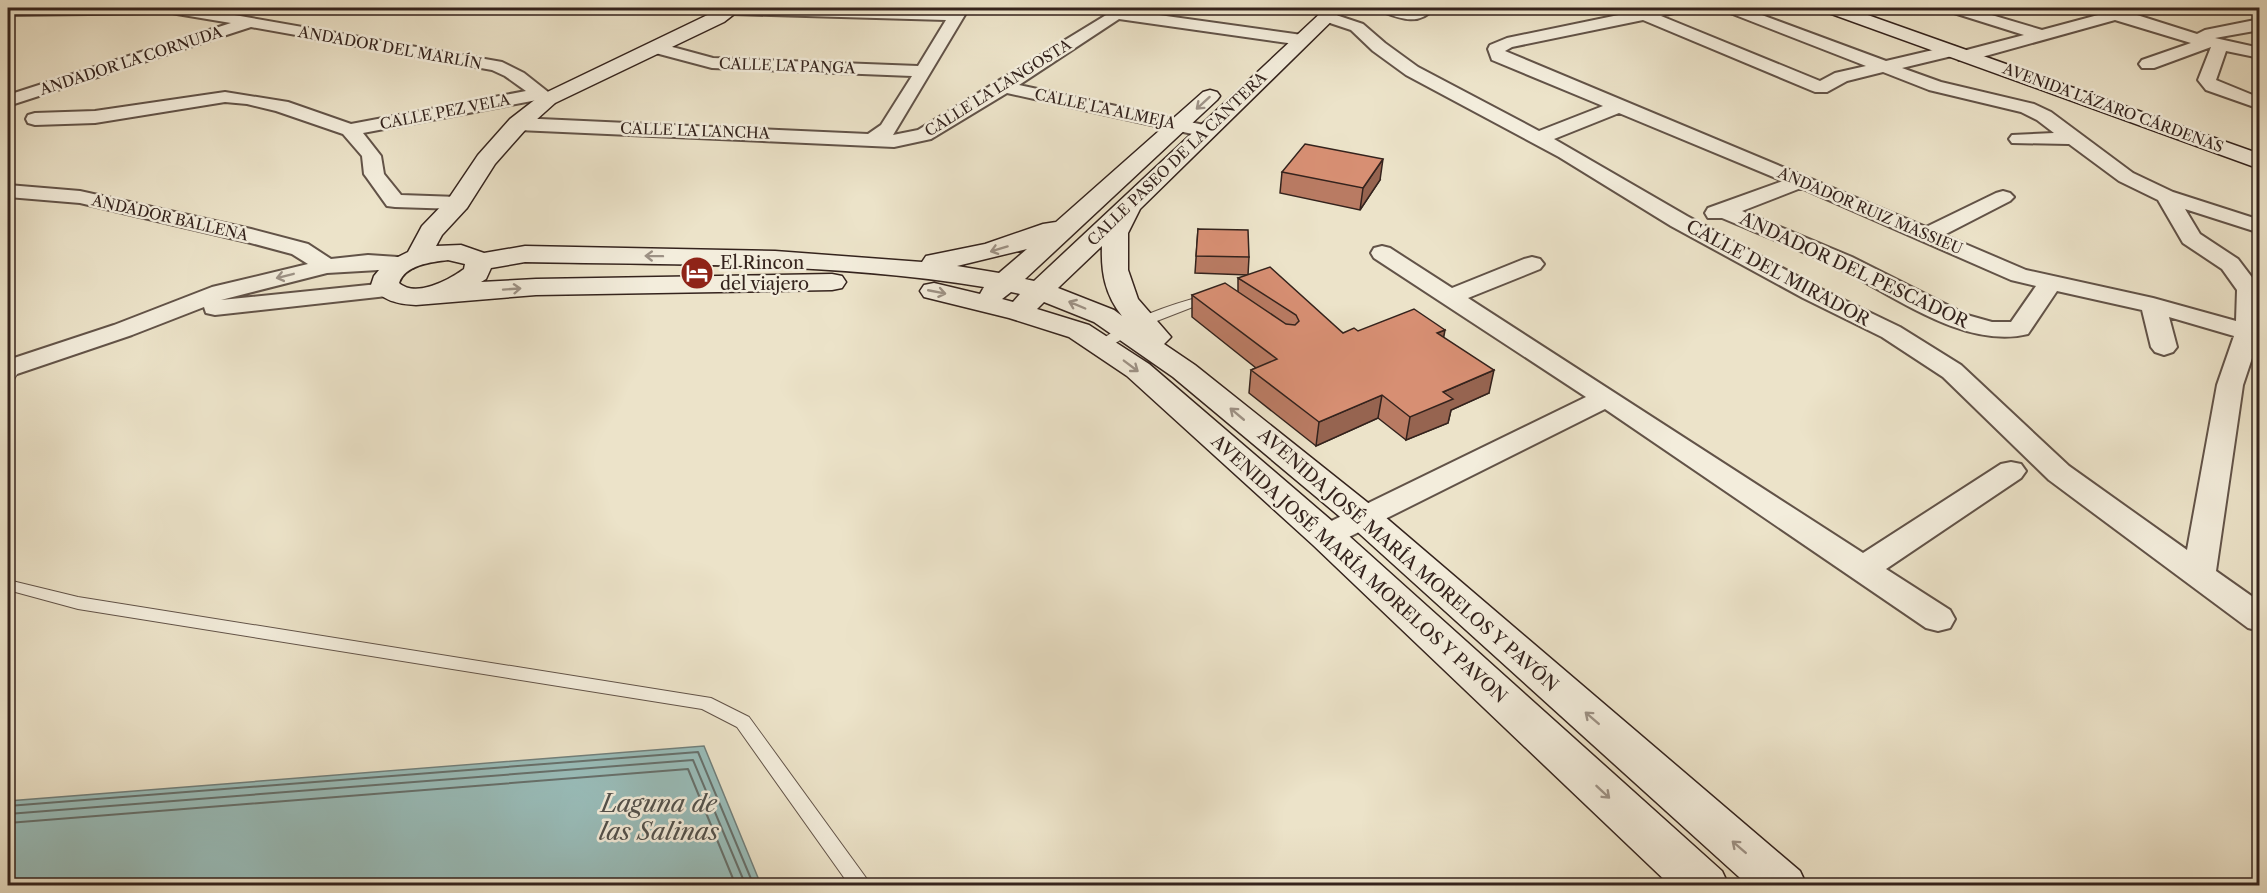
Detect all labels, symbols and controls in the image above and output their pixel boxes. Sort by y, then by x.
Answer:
street label: ANDADOR LA CORNUDA [36,22,225,99]
street label: ANDADOR DEL MARLÍN [296,22,483,73]
street label: CALLE LA LANGOSTA [921,34,1075,140]
street label: CALLE LA PANGA [718,54,856,77]
street label: AVENIDA LÁZARO CÁRDENAS [1999,58,2226,156]
street label: CALLE PASEO DE LA CANTERA [1083,67,1271,250]
street label: CALLE LA ALMEJA [1033,84,1178,133]
street label: CALLE PEZ VELA [378,89,513,133]
one-way arrow [1196,96,1211,110]
street label: CALLE LA LANCHA [620,118,771,143]
street label: ANDADOR RUIZ MASSIEU [1774,163,1966,258]
street label: ANDADOR BALLENA [89,190,251,245]
street label: ANDADOR DEL PESCADOR [1735,207,1973,333]
street label: CALLE DEL MIRADOR [1682,215,1874,331]
one-way arrow [990,244,1009,255]
one-way arrow [644,251,664,262]
place label: El Rincon del viajero [720,252,809,295]
hotel icon: El Rincon del viajero [679,255,715,291]
one-way arrow [275,270,294,282]
one-way arrow [502,283,522,294]
one-way arrow [927,286,947,297]
one-way arrow [1068,299,1086,310]
one-way arrow [1123,359,1139,372]
one-way arrow [1229,407,1245,420]
street label: AVENIDA JOSÉ MARÍA MORELOS Y PAVÓN [1253,422,1563,696]
street label: AVENIDA JOSÉ MARÍA MORELOS Y PAVON [1206,429,1512,708]
one-way arrow [1584,712,1600,725]
one-way arrow [1596,785,1611,799]
water label: Laguna de las Salinas [599,789,719,846]
one-way arrow [1732,840,1747,854]

